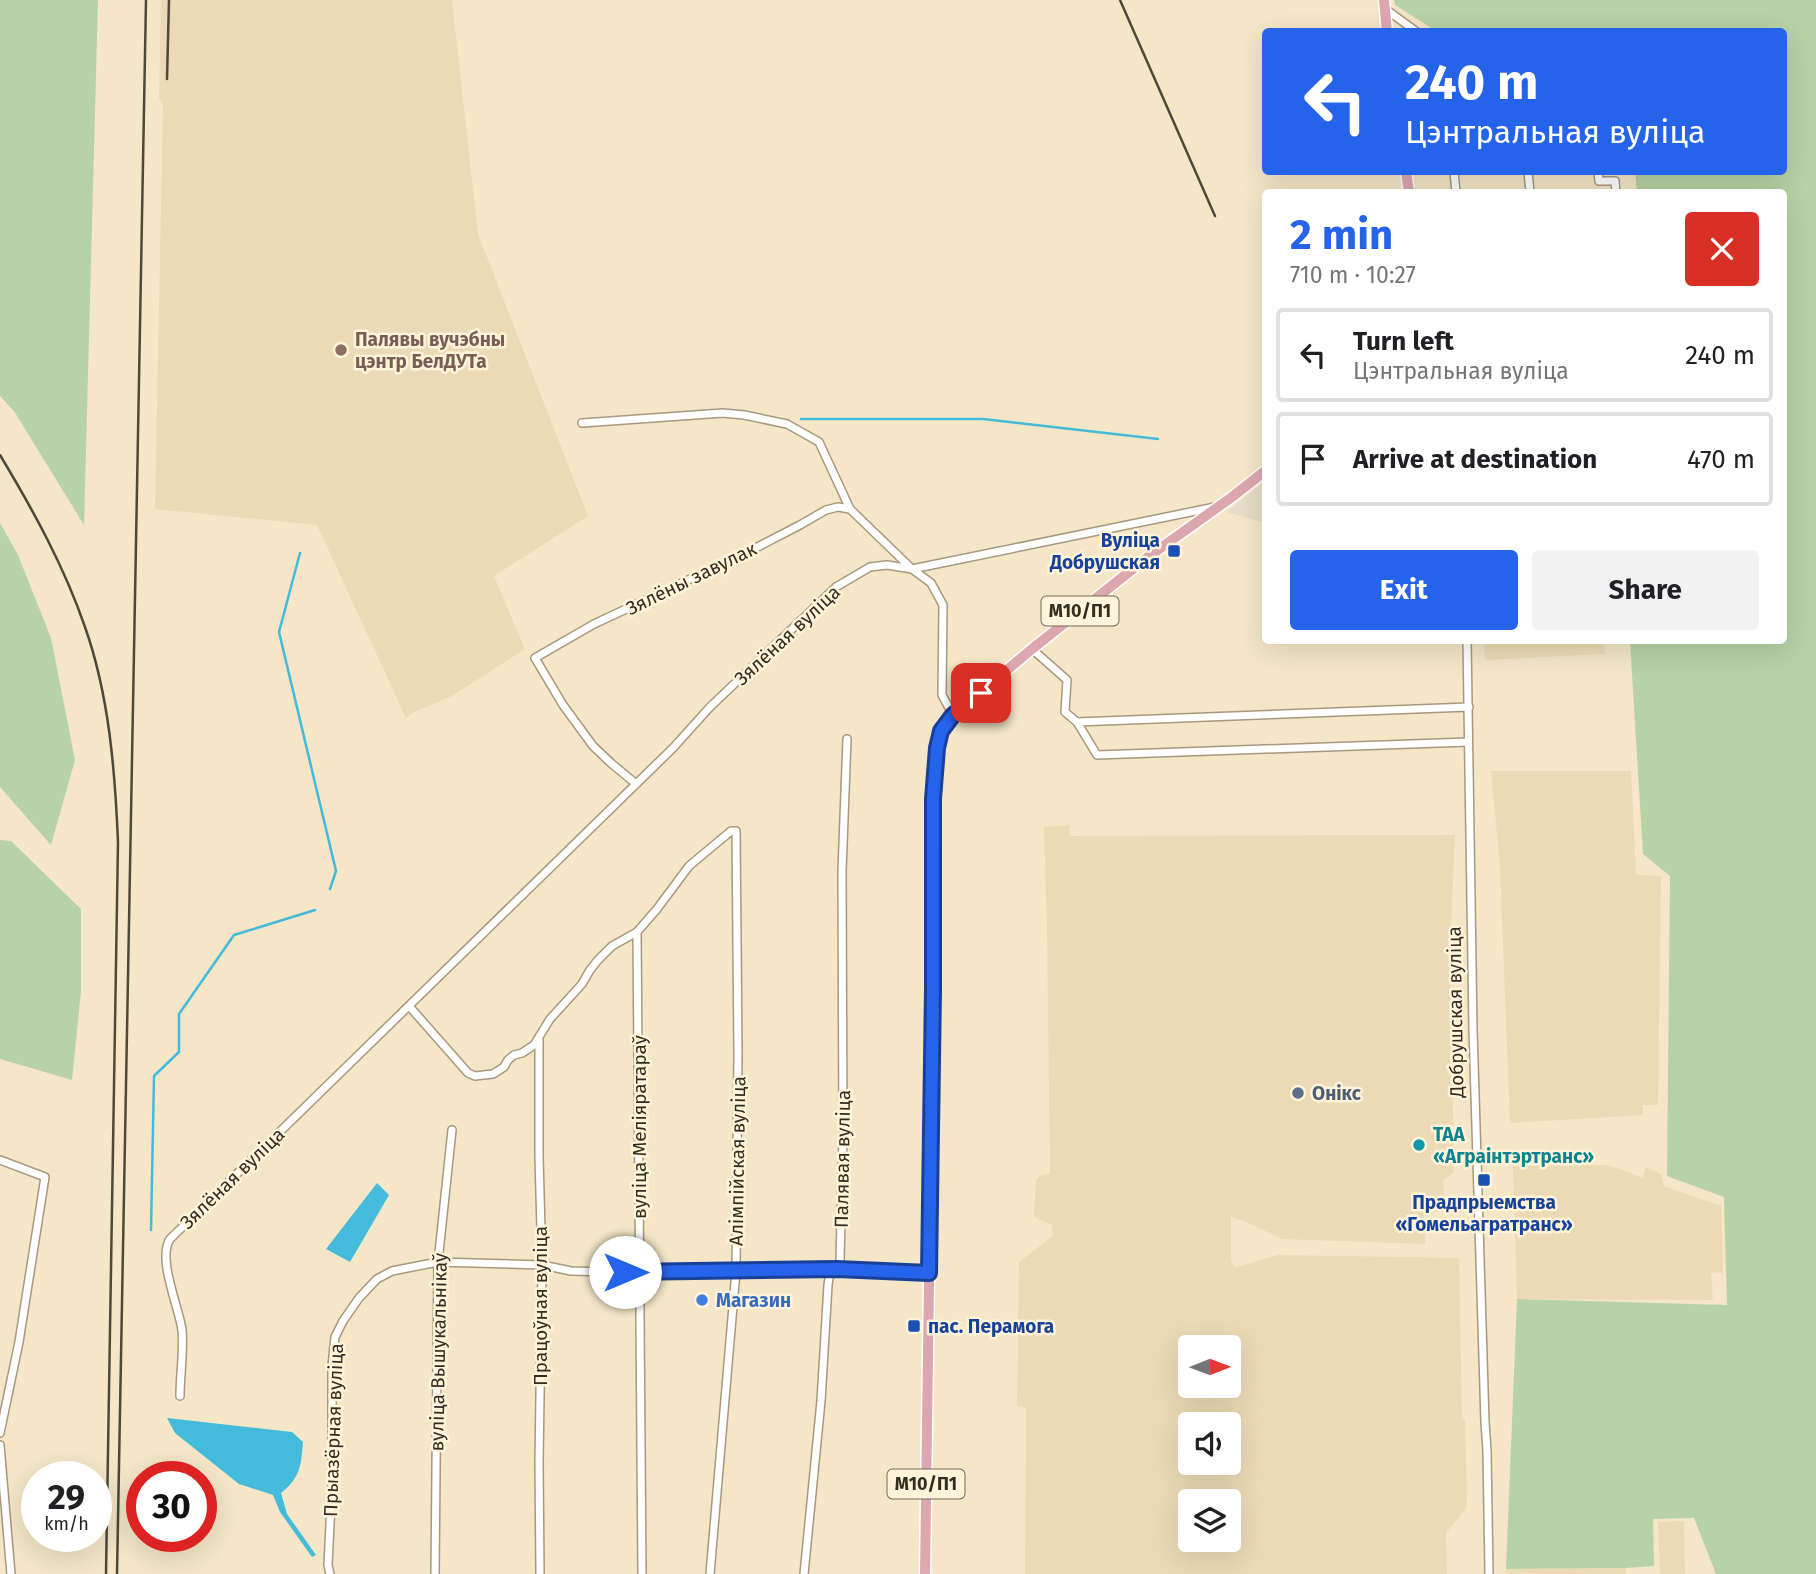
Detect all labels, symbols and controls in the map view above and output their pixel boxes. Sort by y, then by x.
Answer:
text: 240 m [1405,53,1538,112]
icon: left [1290,56,1381,147]
text: Цэнтральная вуліца [1405,113,1705,151]
text: 2 min [1290,210,1393,260]
button: close [1685,212,1759,286]
text: 710 m · 10:27 [1290,261,1416,289]
text: Turn left [1353,326,1454,357]
place label: Палявы вучэбны цэнтр БелДУТа [355,328,505,373]
icon: left [1294,336,1332,374]
text: 240 m [1685,340,1755,371]
marker: Палявы вучэбны цэнтр БелДУТа [333,342,349,358]
text: Цэнтральная вуліца [1353,357,1569,385]
icon: arrive [1294,440,1332,478]
text: Arrive at destination [1353,444,1597,475]
text: 470 m [1687,444,1755,475]
place label: Вуліца Добрушская [1049,529,1160,574]
street label: Зялёны завулак [622,537,760,620]
marker: Вуліца Добрушская [1166,543,1182,559]
button: Exit [1290,550,1518,630]
button: Share [1532,550,1759,630]
street label: Зялёная вуліца [730,581,845,690]
road number: М10/П1 [1042,596,1118,626]
pin [951,663,1011,723]
icon: arrive [962,674,1000,712]
street label: Добрушская вуліца [1443,926,1469,1099]
street label: вуліца Меліяратараў [628,1034,651,1219]
street label: Алімпійская вуліца [725,1076,750,1246]
place label: Онікс [1312,1082,1361,1105]
marker: Онікс [1290,1085,1306,1101]
street label: Палявая вуліца [830,1090,855,1228]
street label: Зялёная вуліца [175,1123,289,1234]
place label: ТАА «Аграінтэртранс» [1433,1123,1594,1168]
marker: ТАА «Аграінтэртранс» [1411,1137,1427,1153]
marker: Прадпрыемства «Гомельагратранс» [1476,1172,1492,1188]
place label: Прадпрыемства «Гомельагратранс» [1395,1191,1573,1236]
street label: Працоўная вуліца [529,1226,552,1386]
position arrow [588,1235,662,1309]
street label: вуліца Вышукальнікаў [425,1252,452,1451]
place label: Магазин [716,1289,791,1312]
marker: Магазин [694,1292,710,1308]
place label: пас. Перамога [928,1315,1054,1338]
marker: пас. Перамога [906,1318,922,1334]
north arrow [1178,1335,1241,1398]
map controls [1178,1335,1241,1552]
street label: Прыазёрная вуліца [319,1343,348,1517]
button: sound [1178,1412,1241,1475]
speed limit sign: 30 [126,1461,217,1552]
road number: М10/П1 [888,1470,964,1498]
text: 29 [48,1476,85,1518]
button: layers [1178,1489,1241,1552]
text: km/h [44,1513,89,1535]

